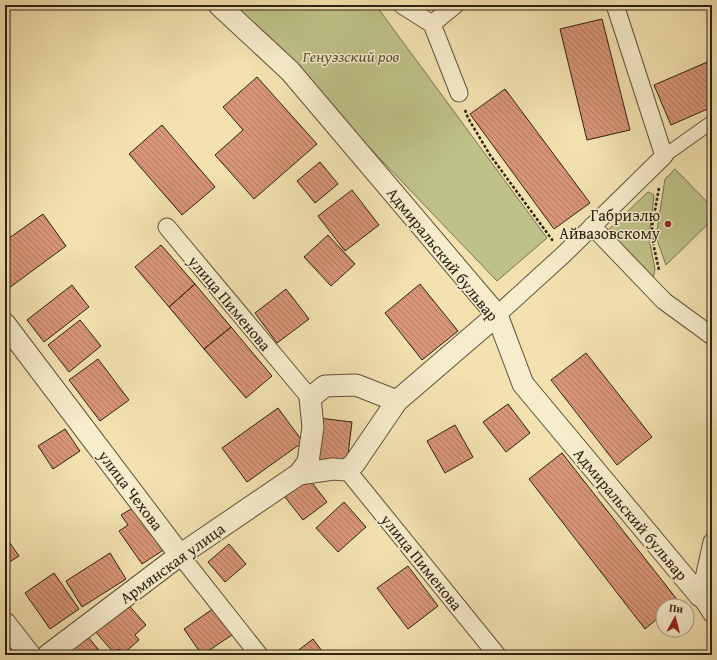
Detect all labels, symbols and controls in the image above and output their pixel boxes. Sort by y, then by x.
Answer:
park label: Генуэзский ров [301,44,400,68]
street label: Адмиральский бульвар [381,182,505,327]
place label: Габриэлю Айвазовскому [559,203,660,245]
marker: Габриэлю Айвазовскому [663,219,673,229]
street label: улица Пименова [182,249,277,356]
street label: Адмиральский бульвар [568,442,694,586]
street label: улица Чехова [92,444,170,536]
street label: улица Пименова [375,508,469,616]
street label: Армянская улица [114,516,230,609]
north arrow [655,598,695,638]
text: Пн [668,599,684,617]

